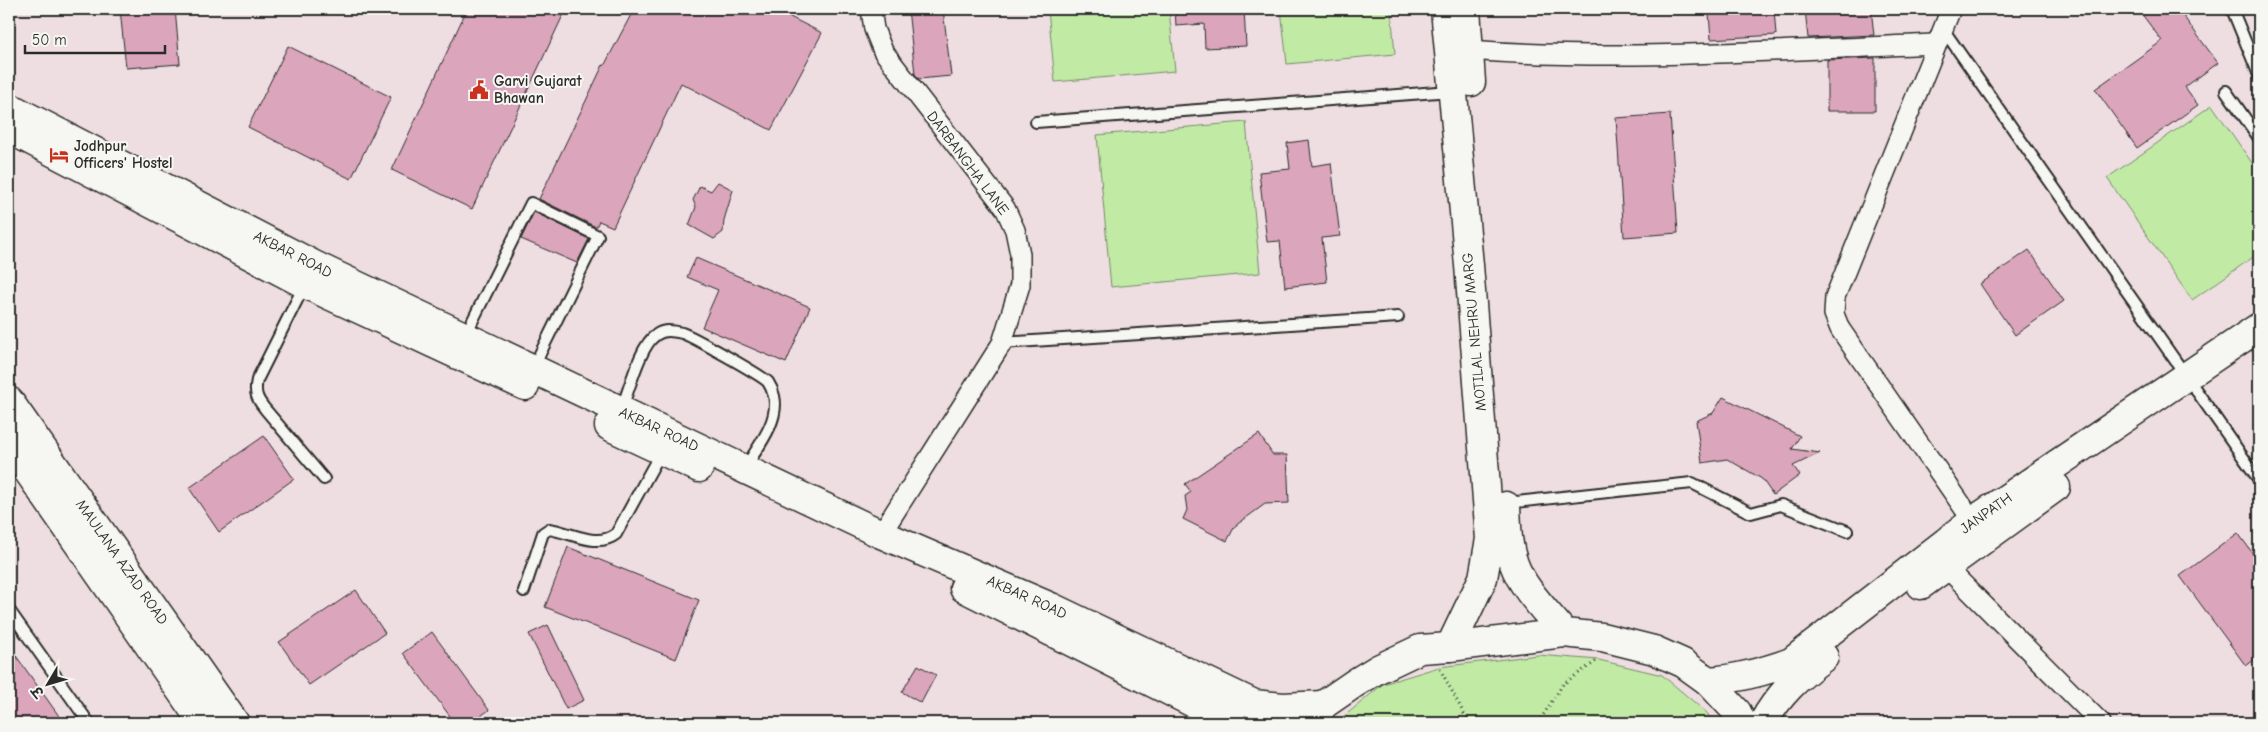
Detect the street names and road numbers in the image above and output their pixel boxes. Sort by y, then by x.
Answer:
street label: DARBANGHA LANE [923,108,1013,218]
street label: AKBAR ROAD [251,227,335,281]
street label: MOTILAL NEHRU MARG [1458,252,1490,412]
street label: AKBAR ROAD [616,403,702,455]
street label: JANPATH [1956,489,2016,537]
street label: MAULANA AZAD ROAD [72,496,172,628]
street label: AKBAR ROAD [984,571,1070,623]

